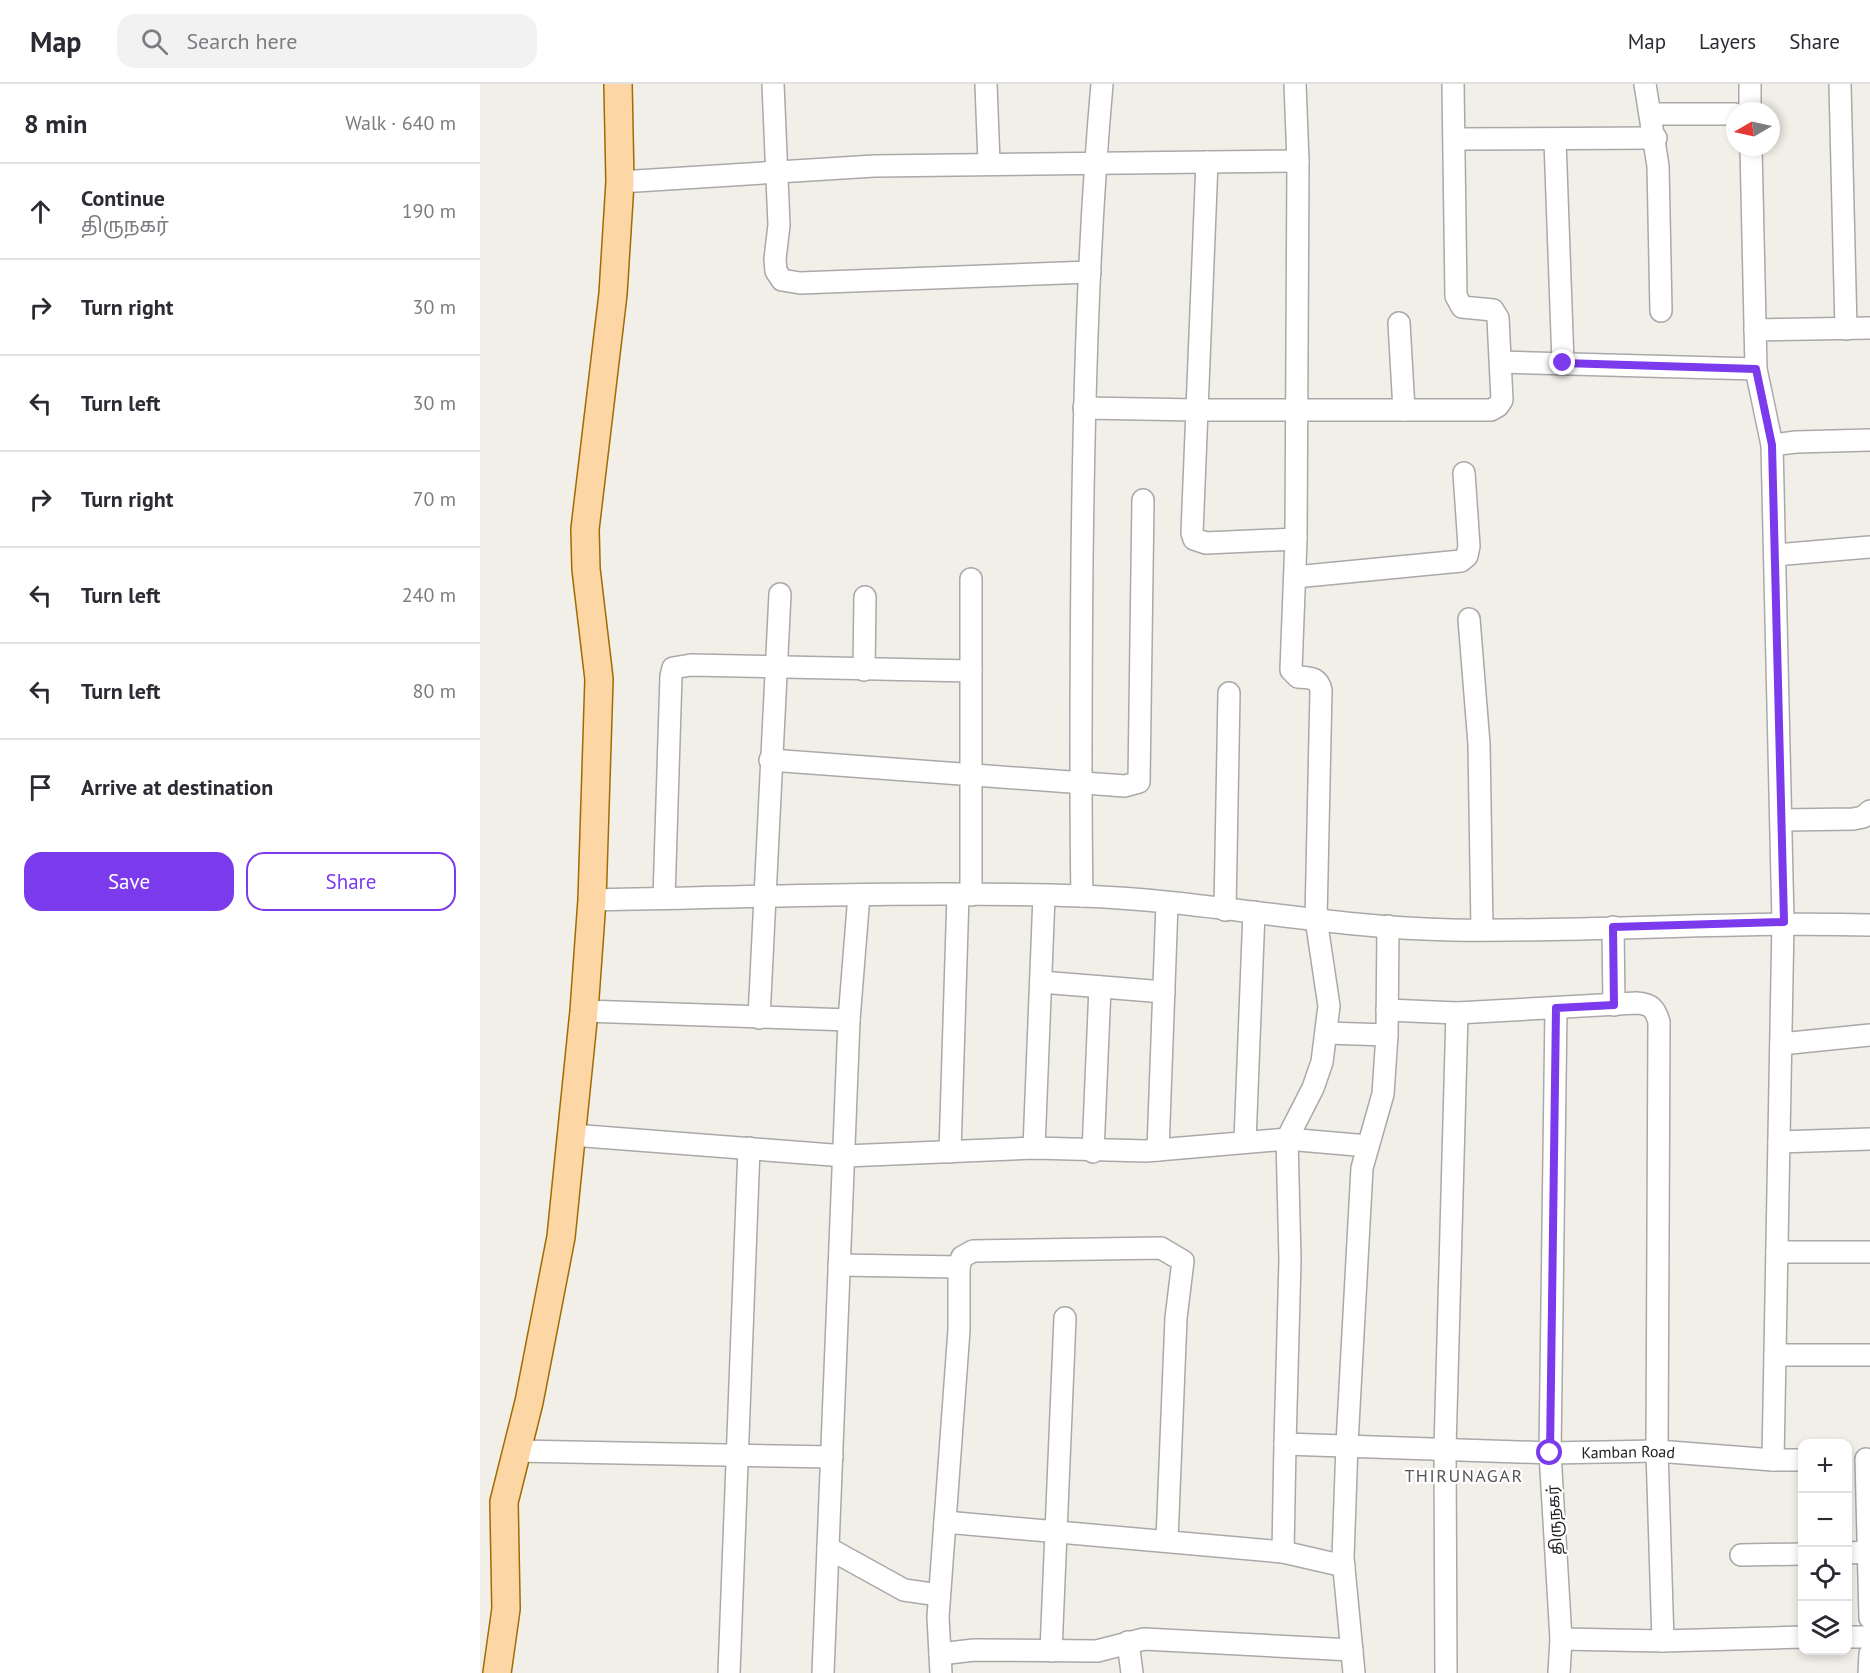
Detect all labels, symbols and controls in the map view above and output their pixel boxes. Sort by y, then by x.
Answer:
search box [117,14,537,68]
text: Map [30,23,81,60]
icon: search [138,25,171,58]
text: Search here [186,27,297,55]
text: Map [1628,28,1666,55]
text: Layers [1699,28,1756,55]
text: Share [1789,28,1840,55]
north arrow [1726,102,1780,156]
text: 8 min [24,107,87,140]
text: Walk · 640 m [345,110,456,136]
text: Continue [81,184,165,212]
icon: ahead [24,195,57,228]
text: 190 m [402,198,456,224]
text: திருநகர் [81,212,169,238]
icon: right [24,291,57,324]
text: Turn right [81,293,173,321]
text: 30 m [413,294,456,320]
route end [1549,349,1575,375]
icon: left [24,387,57,420]
text: Turn left [81,389,161,417]
text: 30 m [413,390,456,416]
icon: right [24,483,57,516]
text: Turn right [81,485,173,513]
text: 70 m [413,486,456,512]
icon: left [24,579,57,612]
text: Turn left [81,581,161,609]
text: 240 m [402,582,456,608]
icon: left [24,675,57,708]
text: Turn left [81,677,161,705]
text: 80 m [413,678,456,704]
icon: arrive [24,771,57,804]
text: Arrive at destination [81,773,273,801]
button: Save [24,852,234,911]
button: Share [246,852,456,911]
route start [1536,1439,1562,1465]
map controls [1798,1439,1852,1655]
button: + [1798,1439,1852,1493]
street label: Kamban Road [1581,1441,1676,1462]
district label: THIRUNAGAR [1404,1464,1524,1487]
street label: திருநகர் [1542,1484,1568,1556]
button: − [1798,1493,1852,1547]
button: locate [1798,1547,1852,1601]
button: layers [1798,1601,1852,1655]

